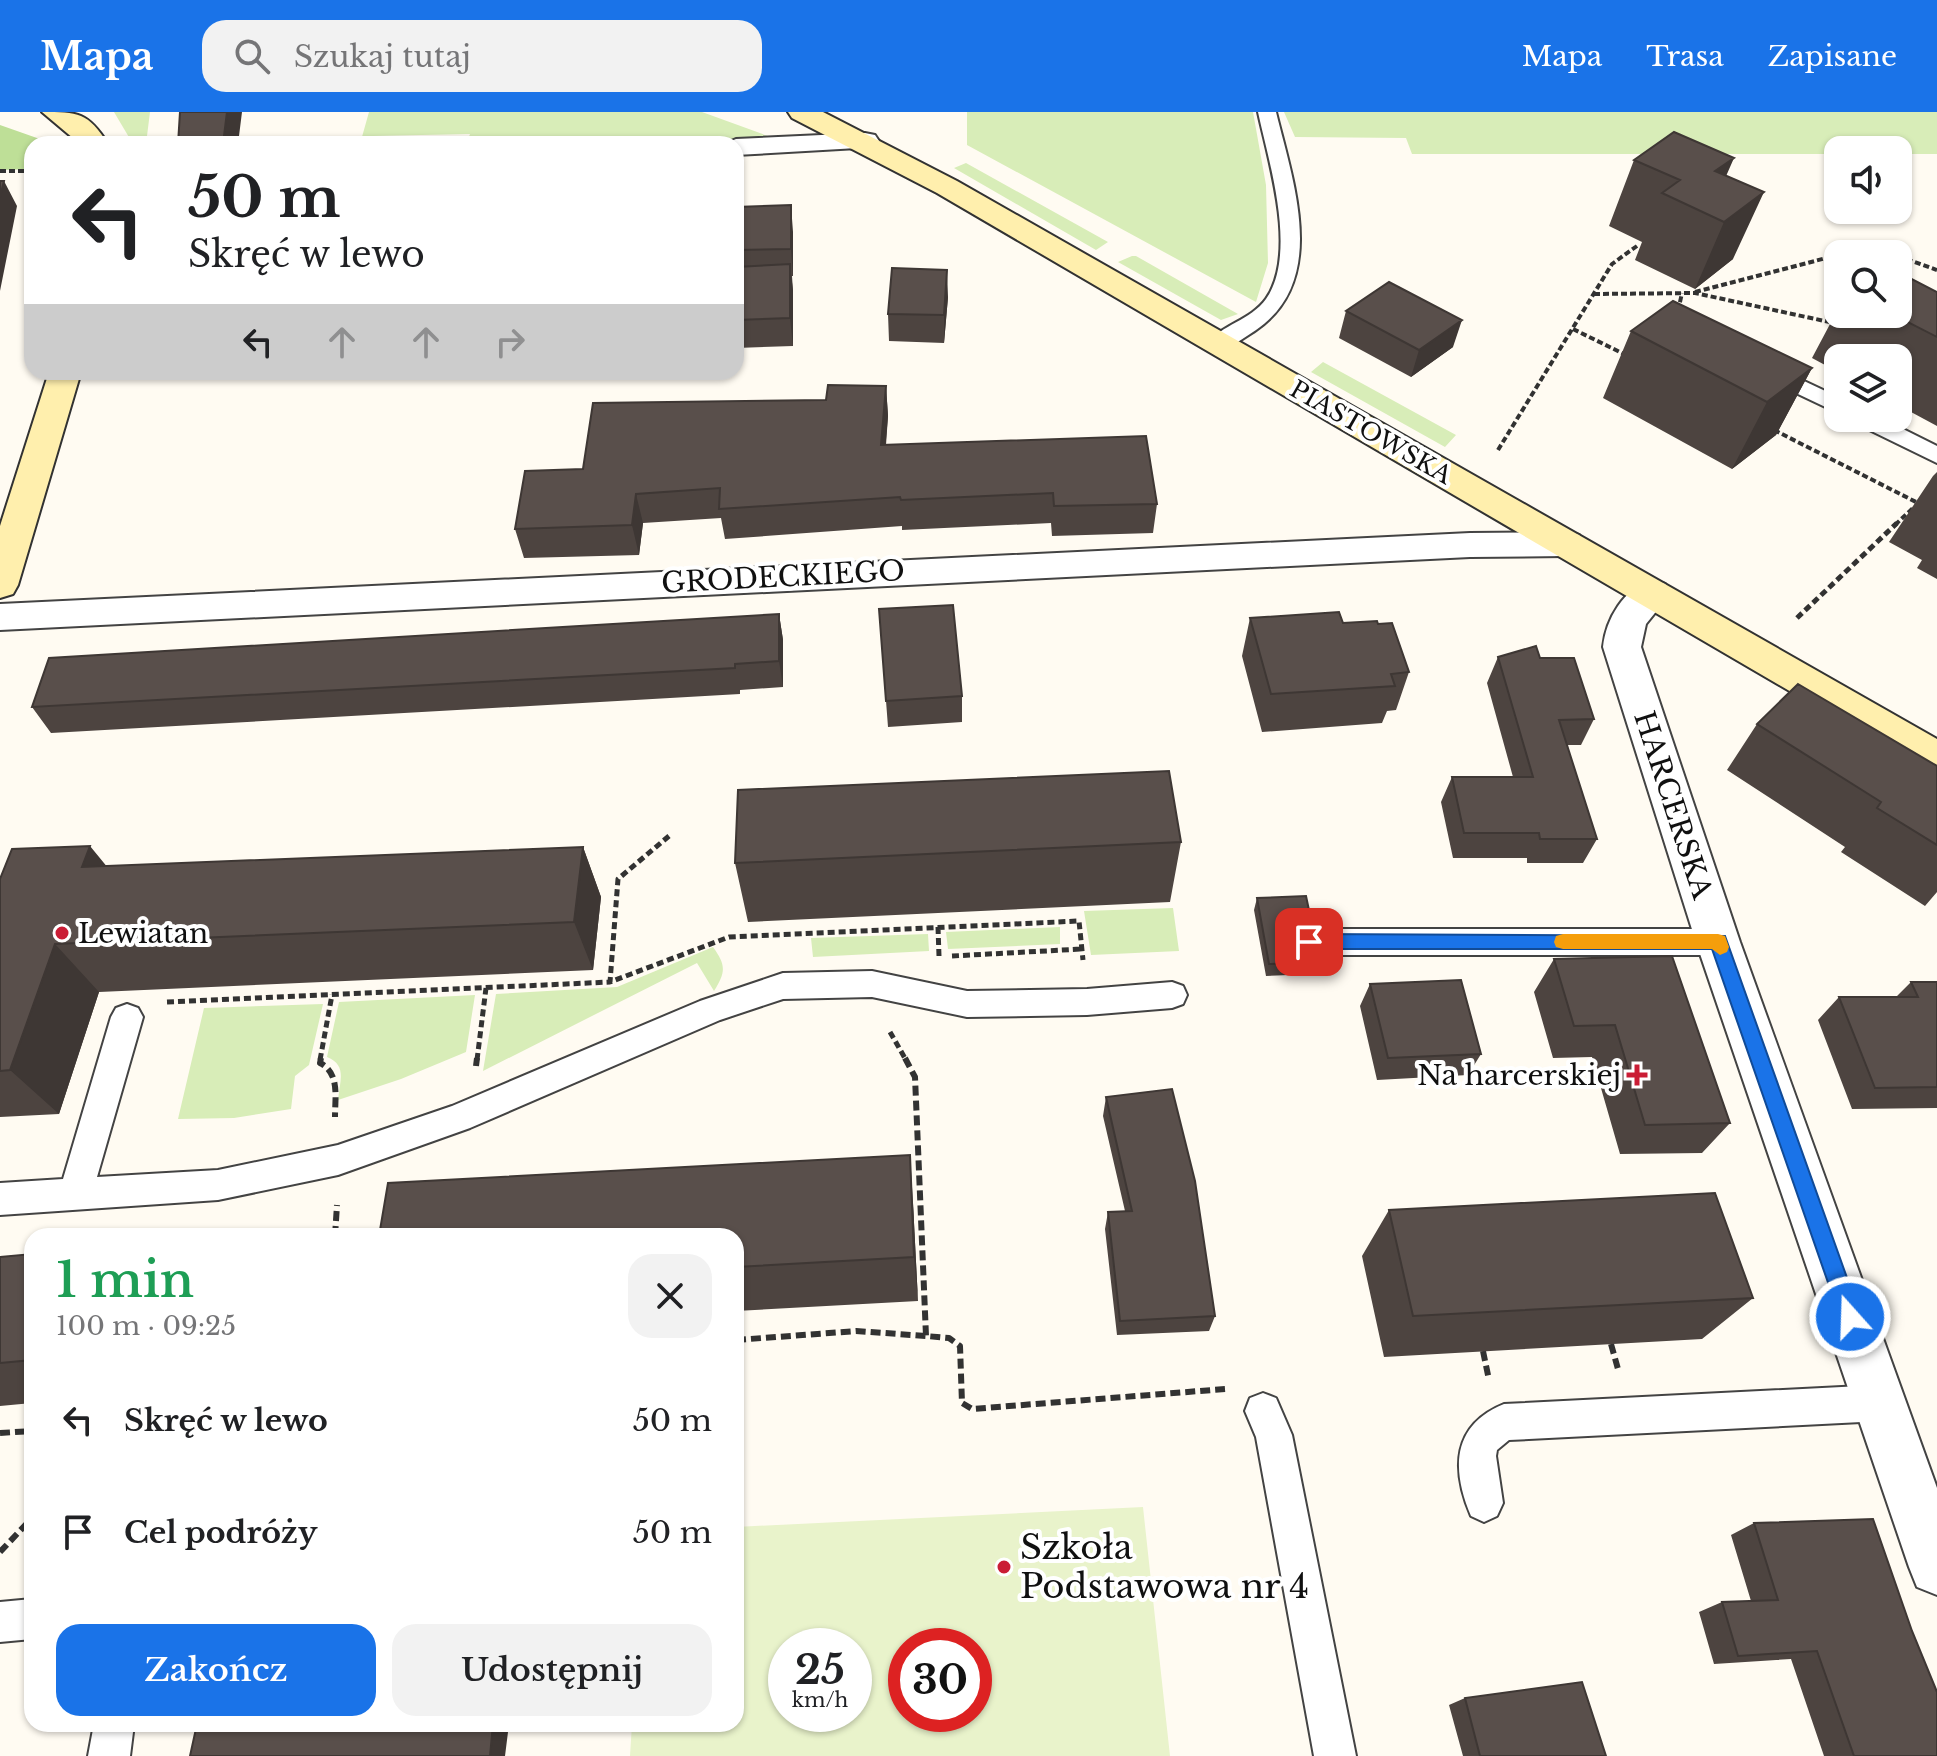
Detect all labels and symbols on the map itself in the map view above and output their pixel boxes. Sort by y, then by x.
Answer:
street label: PIASTOWSKA [1285,374,1457,490]
street label: GRODECKIEGO [660,553,906,601]
street label: HARCERSKA [1626,707,1720,904]
pin [1275,908,1343,976]
place label: Lewiatan [78,916,208,951]
marker: Lewiatan [53,924,71,942]
place label: Na harcerskiej [1417,1058,1621,1093]
marker: Na harcerskiej [1628,1066,1646,1084]
position arrow [1808,1275,1892,1359]
place label: Szkoła Podstawowa nr 4 [1020,1526,1309,1607]
marker: Szkoła Podstawowa nr 4 [995,1558,1013,1576]
speed limit sign: 30 [888,1628,992,1732]

